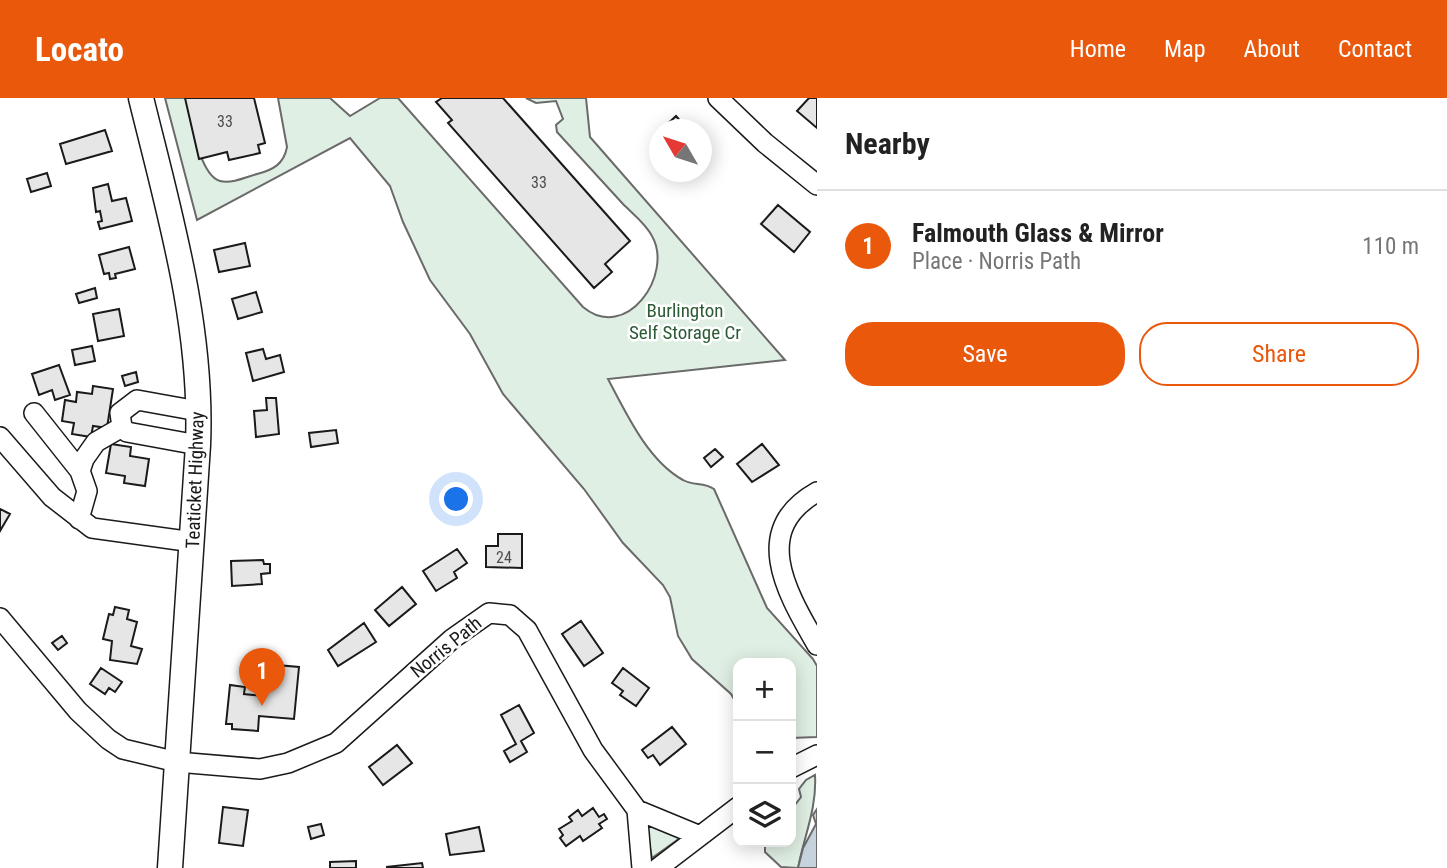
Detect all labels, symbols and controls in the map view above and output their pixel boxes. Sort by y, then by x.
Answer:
text: Locato [35,30,124,69]
text: Home [1070,35,1126,63]
text: Map [1164,35,1206,63]
text: About [1244,35,1300,63]
text: Contact [1338,35,1412,63]
house number: 33 [217,112,233,131]
north arrow [649,119,712,182]
text: Nearby [845,126,930,161]
house number: 33 [531,173,547,192]
text: Falmouth Glass & Mirror [912,218,1164,248]
text: 1 [862,233,874,260]
text: 110 m [1362,233,1419,260]
text: Place · Norris Path [912,248,1081,275]
park label: Burlington Self Storage Cr [629,299,741,344]
button: Save [845,322,1125,386]
button: Share [1139,322,1419,386]
street label: Teaticket Highway [181,411,209,549]
your location [439,482,473,516]
house number: 24 [496,548,512,567]
street label: Norris Path [406,611,486,683]
pin: 1 [239,648,285,706]
map controls [733,658,796,847]
button: + [733,658,796,721]
button: − [733,721,796,784]
button: layers [733,784,796,847]

